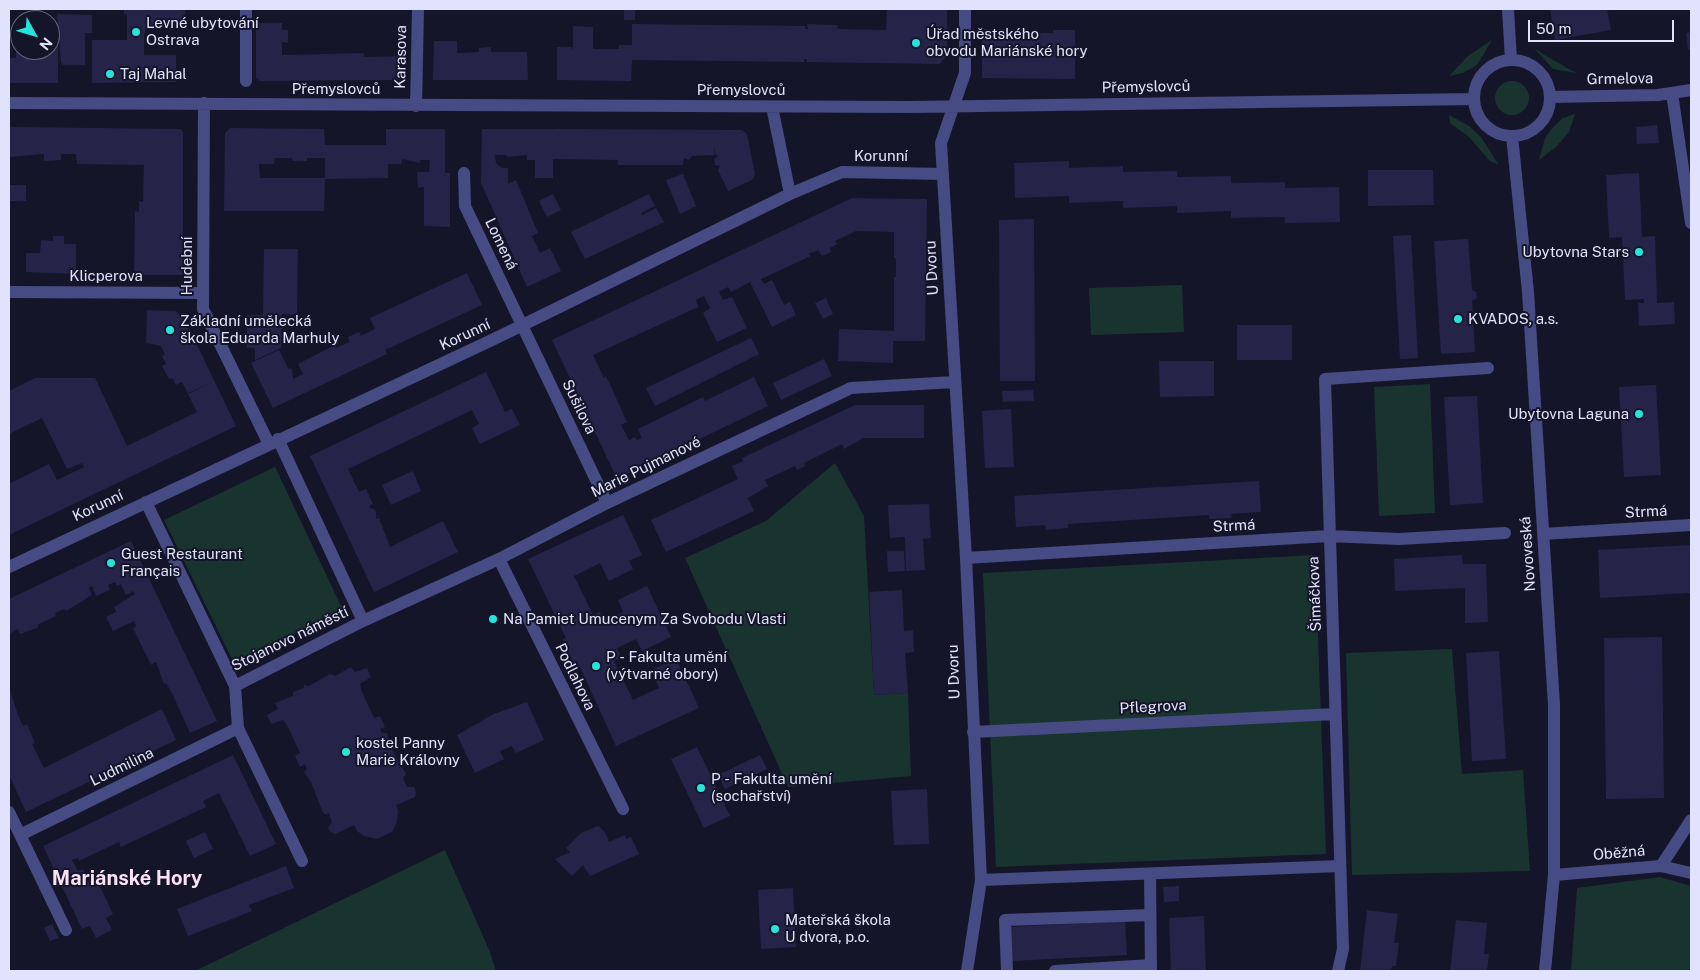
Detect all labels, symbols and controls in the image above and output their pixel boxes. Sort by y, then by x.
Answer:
north arrow [10,10,60,60]
scale bar [1530,10,1676,42]
place label: Levné ubytování Ostrava [146,14,259,49]
text: 50 m [1536,20,1571,37]
street label: Karasova [391,25,411,89]
place label: Úřad městského obvodu Mariánské hory [926,25,1087,60]
marker: Levné ubytování Ostrava [130,26,142,38]
text: N [36,35,56,53]
marker: Úřad městského obvodu Mariánské hory [910,37,922,49]
place label: Taj Mahal [120,65,187,83]
marker: Taj Mahal [104,68,116,80]
street label: Grmelova [1587,69,1653,89]
street label: Přemyslovců [1101,77,1191,97]
street label: Přemyslovců [292,80,380,98]
street label: Přemyslovců [697,81,785,99]
street label: Korunní [854,147,908,165]
street label: Lomená [481,215,521,273]
street label: Hudební [178,237,196,295]
street label: U Dvoru [922,240,942,296]
place label: Ubytovna Stars [1522,243,1629,261]
marker: Ubytovna Stars [1633,246,1645,258]
street label: Klicperova [69,267,143,285]
place label: KVADOS, a.s. [1468,310,1558,328]
place label: Základní umělecká škola Eduarda Marhuly [180,312,339,347]
marker: KVADOS, a.s. [1452,313,1464,325]
street label: Korunní [437,315,493,355]
marker: Základní umělecká škola Eduarda Marhuly [164,324,176,336]
street label: Sušilova [558,377,600,437]
place label: Ubytovna Laguna [1508,405,1629,423]
marker: Ubytovna Laguna [1633,408,1645,420]
street label: Marie Pujmanové [588,433,704,501]
street label: Korunní [70,486,126,526]
street label: Strmá [1624,502,1668,522]
street label: Strmá [1212,516,1256,536]
street label: Novoveská [1516,516,1540,592]
place label: Guest Restaurant Français [121,545,243,580]
street label: Šimáčkova [1305,556,1325,632]
marker: Guest Restaurant Français [105,557,117,569]
street label: Stojanovo náměstí [229,603,351,675]
place label: Na Pamiet Umucenym Za Svobodu Vlasti [503,610,786,628]
marker: Na Pamiet Umucenym Za Svobodu Vlasti [487,613,499,625]
street label: Podlahova [551,641,599,713]
street label: U Dvoru [944,644,964,700]
place label: P - Fakulta umění (výtvarné obory) [606,648,727,683]
marker: P - Fakulta umění (výtvarné obory) [590,660,602,672]
street label: Pflegrova [1119,696,1187,718]
place label: kostel Panny Marie Královny [356,734,460,769]
street label: Ludmilina [87,744,157,790]
marker: kostel Panny Marie Královny [340,746,352,758]
place label: P - Fakulta umění (sochařství) [711,770,832,805]
marker: P - Fakulta umění (sochařství) [695,782,707,794]
street label: Oběžná [1592,842,1646,864]
district label: Mariánské Hory [52,867,202,891]
place label: Mateřská škola U dvora, p.o. [785,911,891,946]
marker: Mateřská škola U dvora, p.o. [769,923,781,935]

